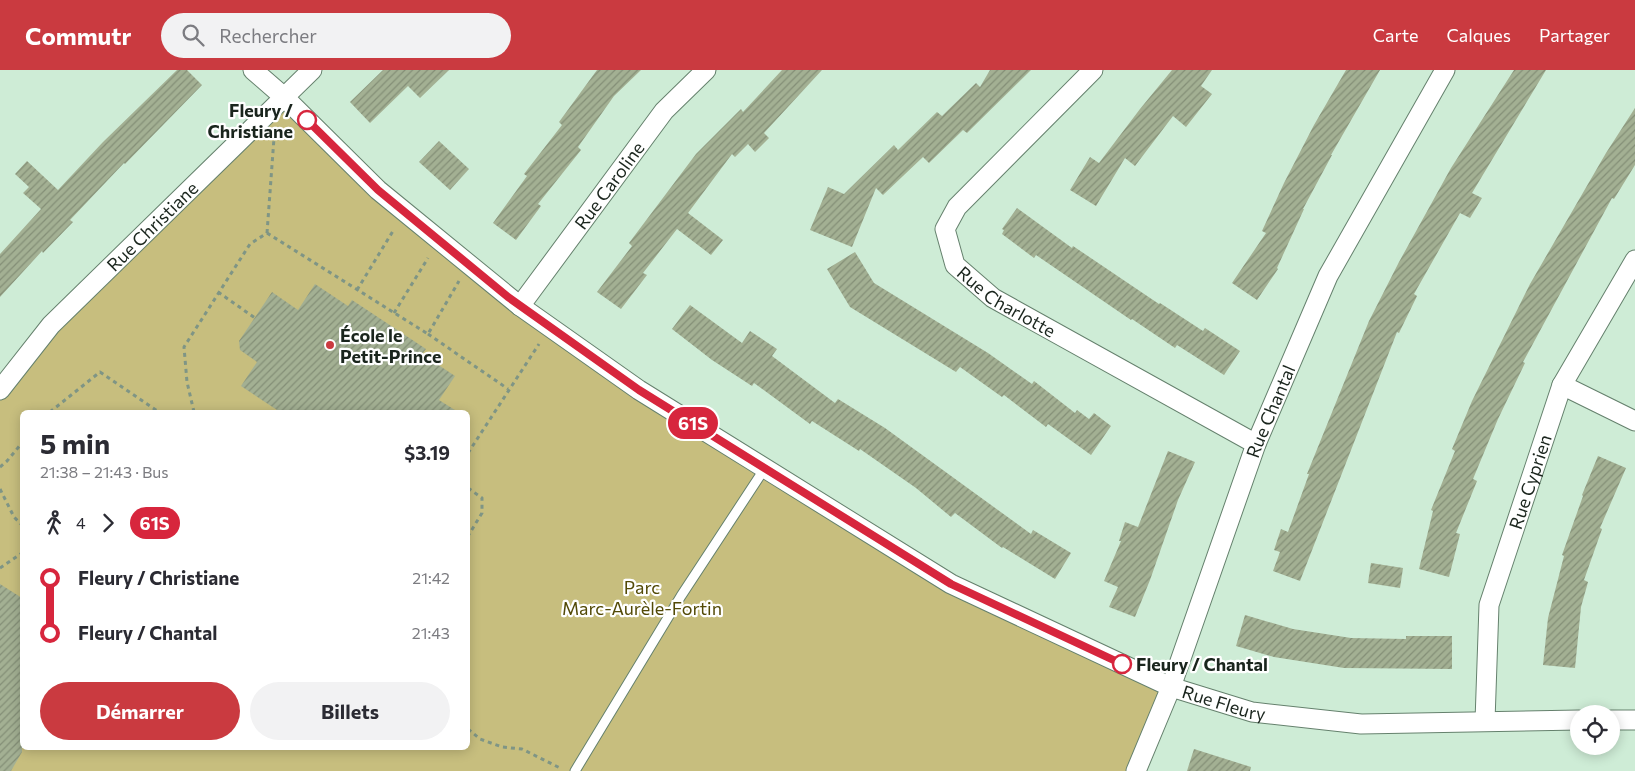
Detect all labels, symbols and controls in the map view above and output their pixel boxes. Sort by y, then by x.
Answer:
search box [161,13,511,58]
text: Commutr [25,21,131,50]
icon: search [179,21,207,49]
text: Rechercher [219,24,317,47]
text: Carte [1373,24,1418,46]
text: Calques [1446,24,1511,46]
text: Partager [1539,24,1610,46]
place label: Fleury / Christiane [208,99,293,142]
marker: Fleury / Christiane [297,110,317,130]
street label: Rue Caroline [570,137,649,233]
street label: Rue Christiane [102,177,202,276]
street label: Rue Charlotte [953,261,1060,342]
place label: École le Petit-Prince [340,324,441,367]
marker: École le Petit-Prince [324,339,336,351]
street label: Rue Chantal [1241,362,1300,461]
line badge: 61S [664,407,722,439]
text: 61S [678,412,708,434]
text: 5 min [40,426,110,460]
street label: Rue Cyprien [1504,431,1556,532]
text: $3.19 [404,441,450,464]
text: 21:38 – 21:43 · Bus [40,462,169,481]
icon: walk [40,509,68,537]
icon: forward [94,509,122,537]
text: 61S [140,512,170,534]
text: 4 [76,513,86,532]
text: Fleury / Christiane [78,566,239,589]
text: 21:42 [412,568,450,587]
park label: Parc Marc-Aurèle-Fortin [562,576,722,619]
text: Fleury / Chantal [78,621,217,644]
text: 21:43 [412,623,450,642]
place label: Fleury / Chantal [1136,653,1268,675]
marker: Fleury / Chantal [1112,654,1132,674]
street label: Rue Fleury [1180,680,1267,724]
button: Démarrer [40,682,240,740]
button: Billets [250,682,450,740]
map controls [1570,705,1620,755]
button: locate [1570,705,1620,755]

